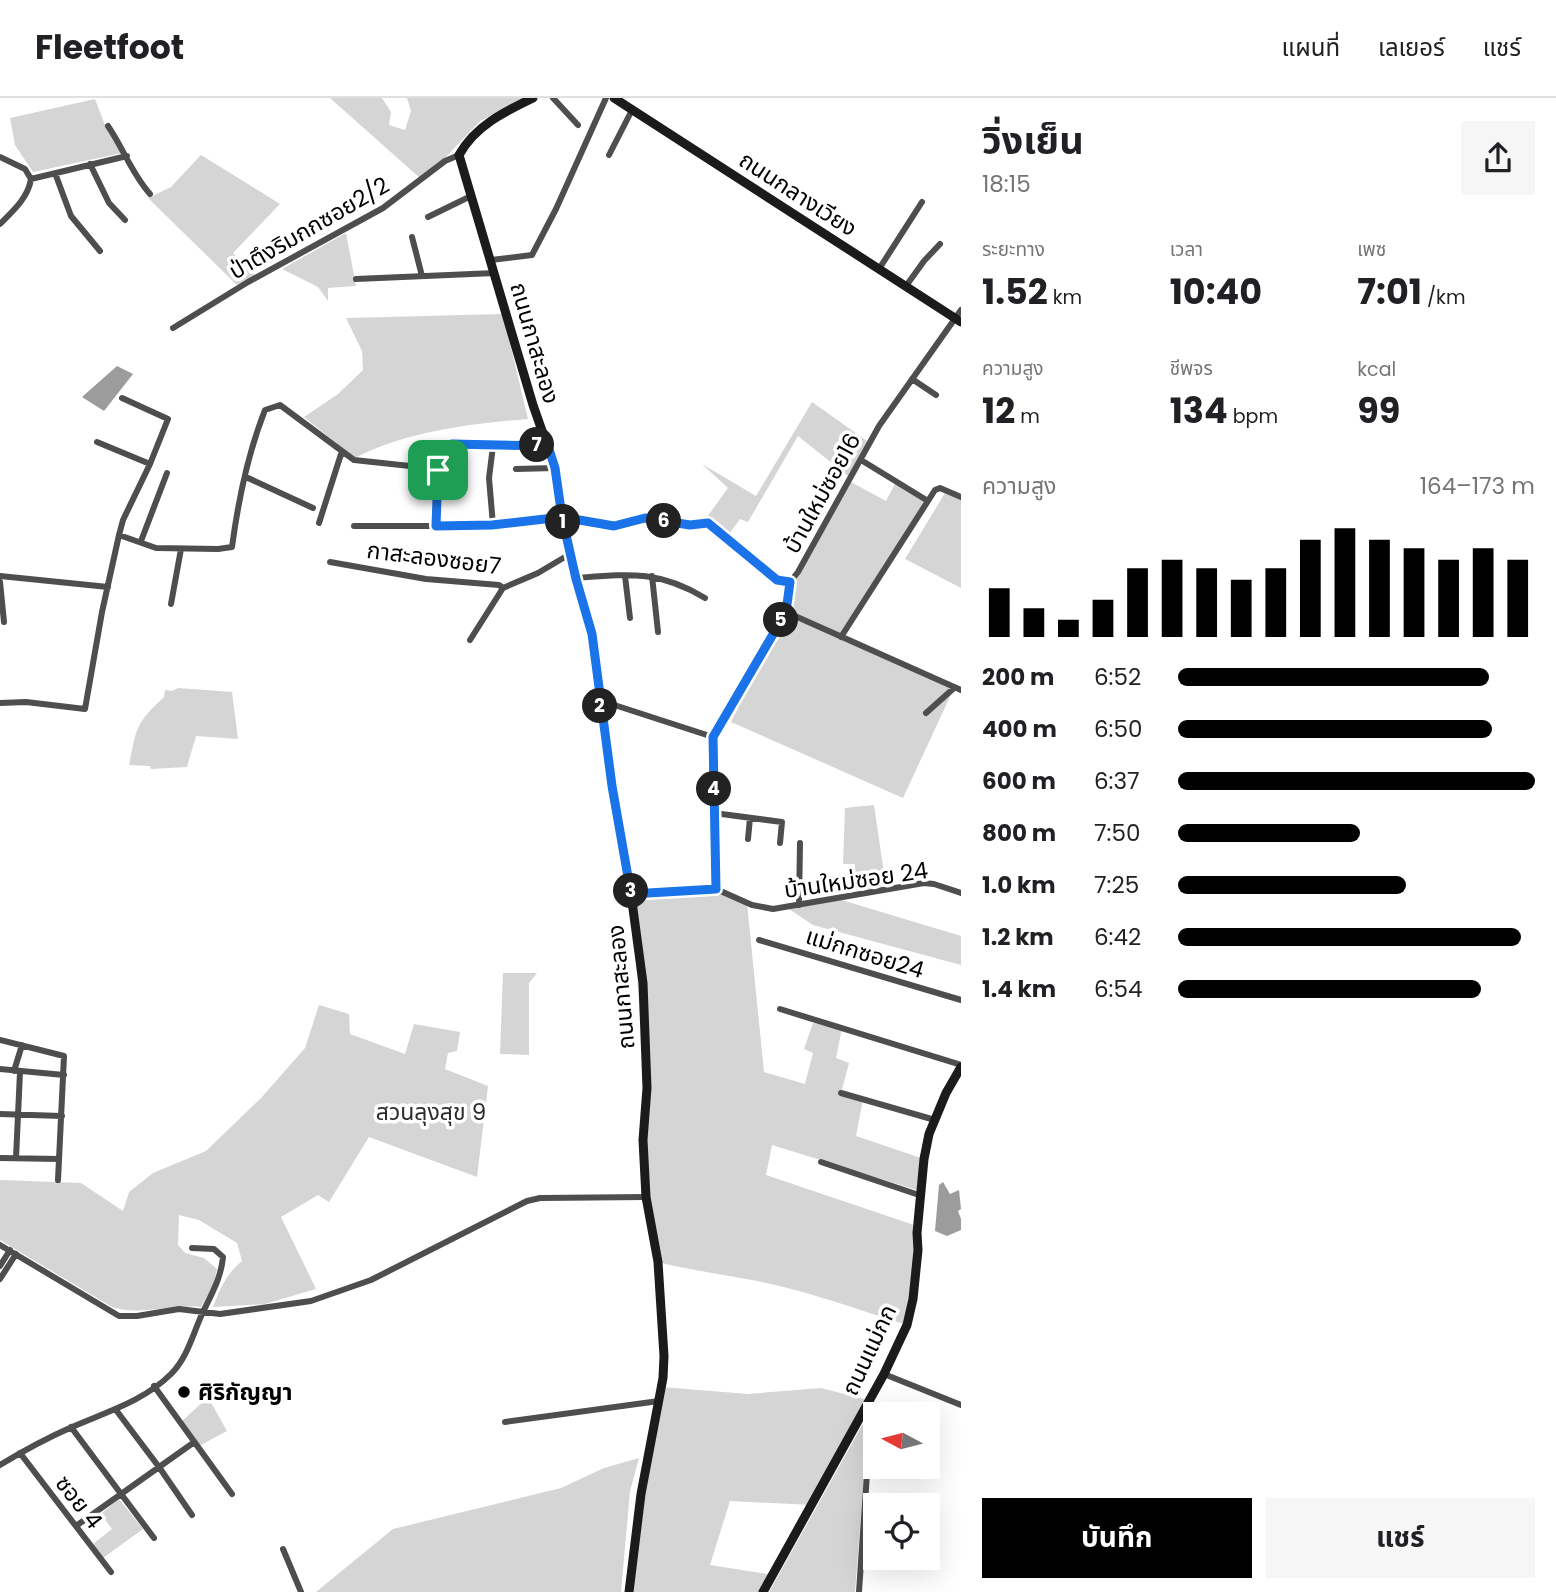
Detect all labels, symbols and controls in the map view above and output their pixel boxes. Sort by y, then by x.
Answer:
text: Fleetfoot [35,24,184,71]
text: แผนที่ [1282,31,1340,64]
text: เลเยอร์ [1378,31,1445,64]
text: แชร์ [1483,31,1521,64]
text: วิ่งเย็น [982,114,1084,167]
button: share [1461,121,1535,195]
street label: ถนนกลางเวียง [733,144,863,244]
text: 18:15 [982,168,1031,200]
street label: ป่าตึงริมกกซอย2/2 [223,169,395,287]
text: ระยะทาง [982,236,1045,263]
text: เวลา [1170,236,1203,263]
text: เพซ [1357,236,1386,263]
text: 1.52 [982,267,1048,316]
text: 10:40 [1170,267,1262,316]
text: 7:01 [1357,267,1422,316]
street label: ถนนกาสะลอง [502,279,568,407]
text: km [1048,284,1082,311]
text: /km [1422,284,1465,311]
text: ความสูง [982,355,1043,382]
text: ชีพจร [1170,355,1213,382]
text: kcal [1357,356,1396,383]
text: 12 [982,386,1015,435]
text: 134 [1170,386,1228,435]
text: 99 [1357,386,1400,435]
text: m [1015,403,1040,430]
text: bpm [1228,403,1278,430]
street label: บ้านใหม่ซอย16 [776,427,868,559]
pin: 7 [520,428,554,462]
text: 7 [531,431,542,458]
pin [408,440,468,500]
icon: arrive [419,451,457,489]
text: ความสูง [982,470,1056,502]
text: 164–173 m [1420,470,1535,502]
pin: 1 [546,504,580,540]
pin: 6 [646,504,682,538]
text: 6 [657,507,670,534]
text: 1 [559,508,566,535]
street label: กาสะลองซอย7 [365,534,503,582]
pin: 5 [764,602,798,638]
text: 5 [774,606,787,633]
text: 200 m [982,661,1054,693]
text: 6:52 [1094,661,1141,693]
pin: 2 [582,688,618,724]
text: 2 [594,692,605,719]
text: 400 m [982,713,1057,745]
text: 6:50 [1094,713,1142,745]
text: 600 m [982,765,1056,797]
text: 6:37 [1094,765,1140,797]
pin: 4 [696,772,732,806]
text: 4 [707,775,720,802]
text: 800 m [982,817,1056,849]
text: 7:50 [1094,817,1140,849]
street label: บ้านใหม่ซอย 24 [782,854,930,906]
text: 1.0 km [982,869,1056,901]
text: 7:25 [1094,869,1139,901]
pin: 3 [614,874,648,908]
text: 3 [625,877,636,904]
street label: แม่กกซอย24 [802,920,928,986]
text: 1.2 km [982,921,1054,953]
text: 6:42 [1094,921,1141,953]
street label: ถนนกาสะลอง [600,923,642,1051]
text: 1.4 km [982,973,1056,1005]
text: 6:54 [1094,973,1142,1005]
park label: สวนลุงสุข 9 [376,1096,486,1128]
street label: ถนนแม่กก [834,1299,904,1401]
place label: ศิริกัญญา [198,1376,293,1408]
marker: ศิริกัญญา [176,1384,192,1400]
north arrow [863,1402,940,1479]
map controls [863,1402,940,1570]
street label: ซอย 4 [48,1468,110,1536]
button: locate [863,1493,940,1570]
button: บันทึก [982,1498,1252,1578]
button: แชร์ [1266,1498,1535,1578]

